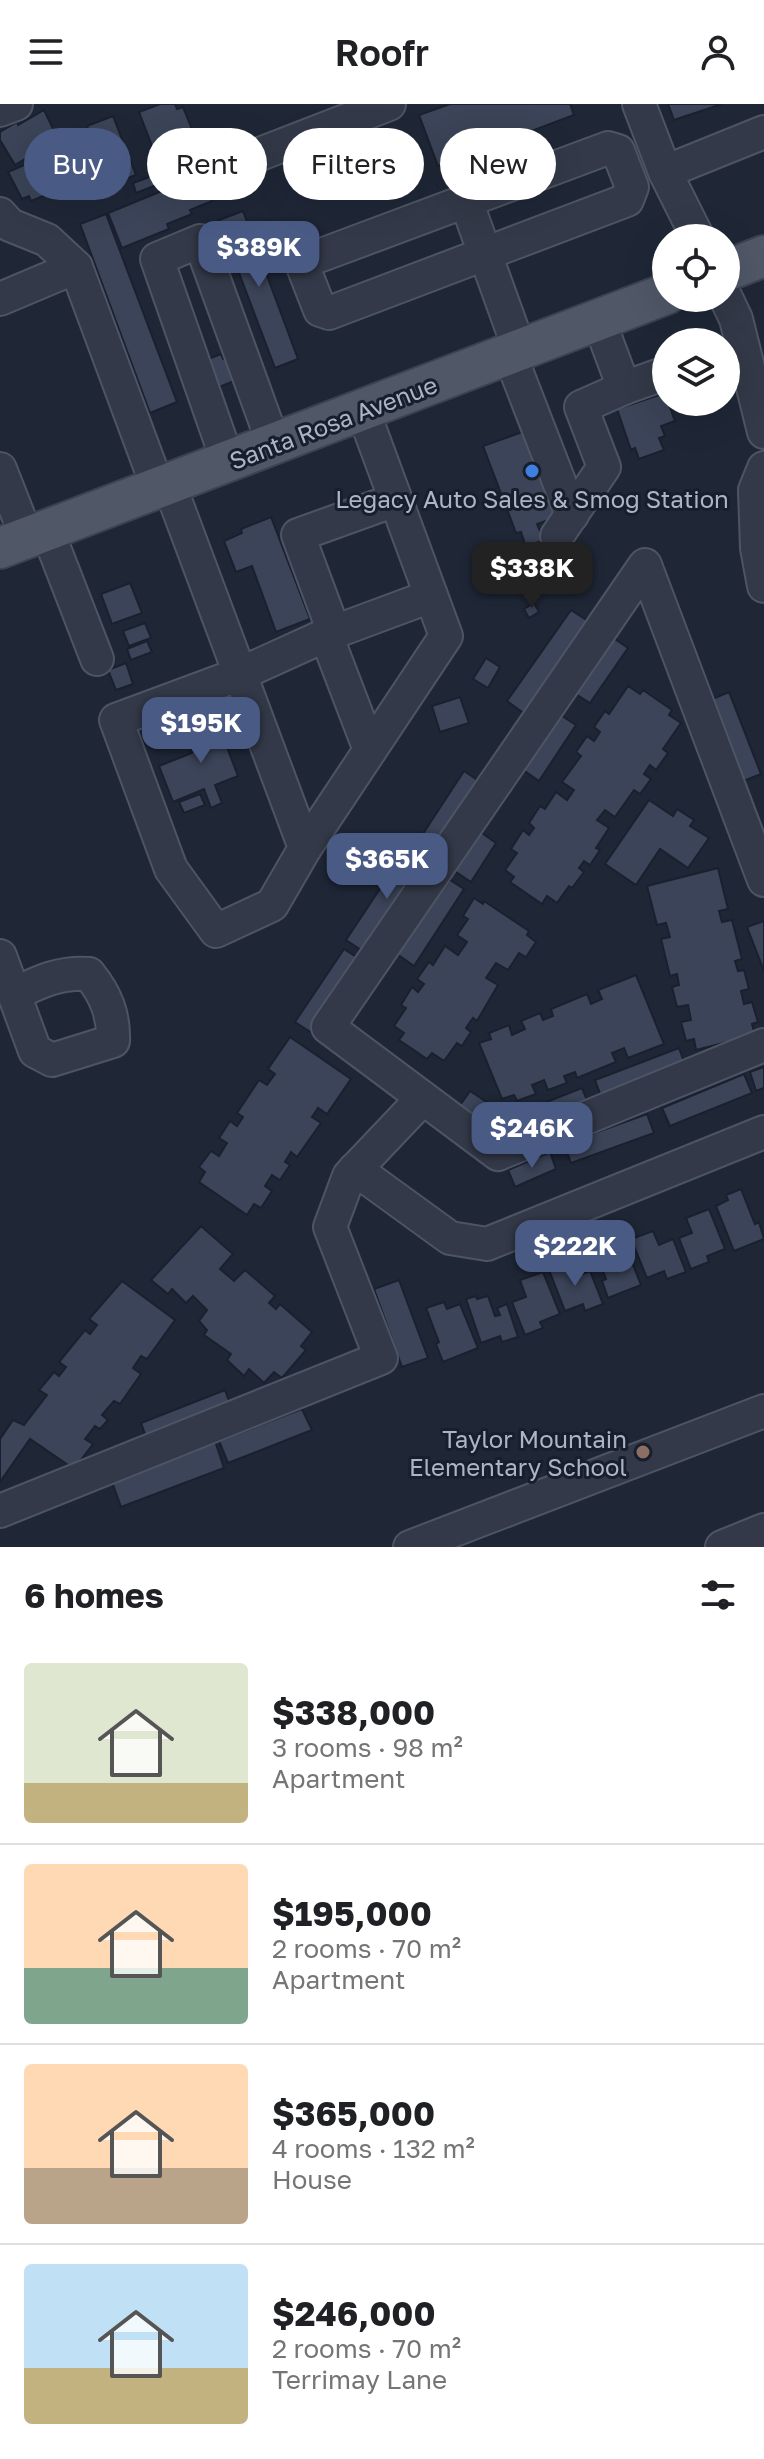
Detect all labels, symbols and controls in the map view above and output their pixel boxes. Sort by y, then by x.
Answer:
icon: menu [24,30,68,74]
icon: person [696,30,740,74]
text: Roofr [335,31,429,74]
chip: Buy [24,128,131,200]
chip: Rent [147,128,267,200]
chip: Filters [283,128,424,200]
chip: New [440,128,556,200]
pin: $389K [203,221,315,289]
map controls [652,224,740,416]
button: locate [652,224,740,312]
text: $389K [216,231,302,262]
button: layers [652,328,740,416]
street label: Santa Rosa Avenue [225,369,441,475]
marker: Legacy Auto Sales & Smog Station [523,462,541,480]
place label: Legacy Auto Sales & Smog Station [335,484,729,513]
pin: $338K [476,542,588,610]
text: $338K [490,552,574,583]
pin: $195K [145,697,257,765]
text: $195K [160,707,242,738]
pin: $365K [331,833,443,901]
text: $365K [345,843,429,874]
pin: $246K [476,1102,588,1170]
text: $246K [490,1112,574,1143]
pin: $222K [519,1220,631,1288]
text: $222K [533,1230,617,1261]
place label: Taylor Mountain Elementary School [409,1424,627,1481]
marker: Taylor Mountain Elementary School [634,1443,652,1461]
icon: filters [696,1573,740,1617]
text: 6 homes [24,1575,164,1615]
text: $338,000 [272,1692,435,1732]
icon: home [88,1695,184,1791]
text: 3 rooms · 98 m² [272,1732,463,1763]
text: Apartment [272,1763,405,1794]
text: $195,000 [272,1893,432,1933]
icon: home [88,1896,184,1992]
text: 2 rooms · 70 m² [272,1933,461,1964]
text: Apartment [272,1964,405,1995]
text: $365,000 [272,2093,435,2133]
icon: home [88,2096,184,2192]
text: 4 rooms · 132 m² [272,2133,475,2164]
text: House [272,2164,352,2195]
text: $246,000 [272,2293,436,2333]
icon: home [88,2296,184,2392]
text: 2 rooms · 70 m² [272,2333,461,2364]
text: Terrimay Lane [272,2364,447,2395]

